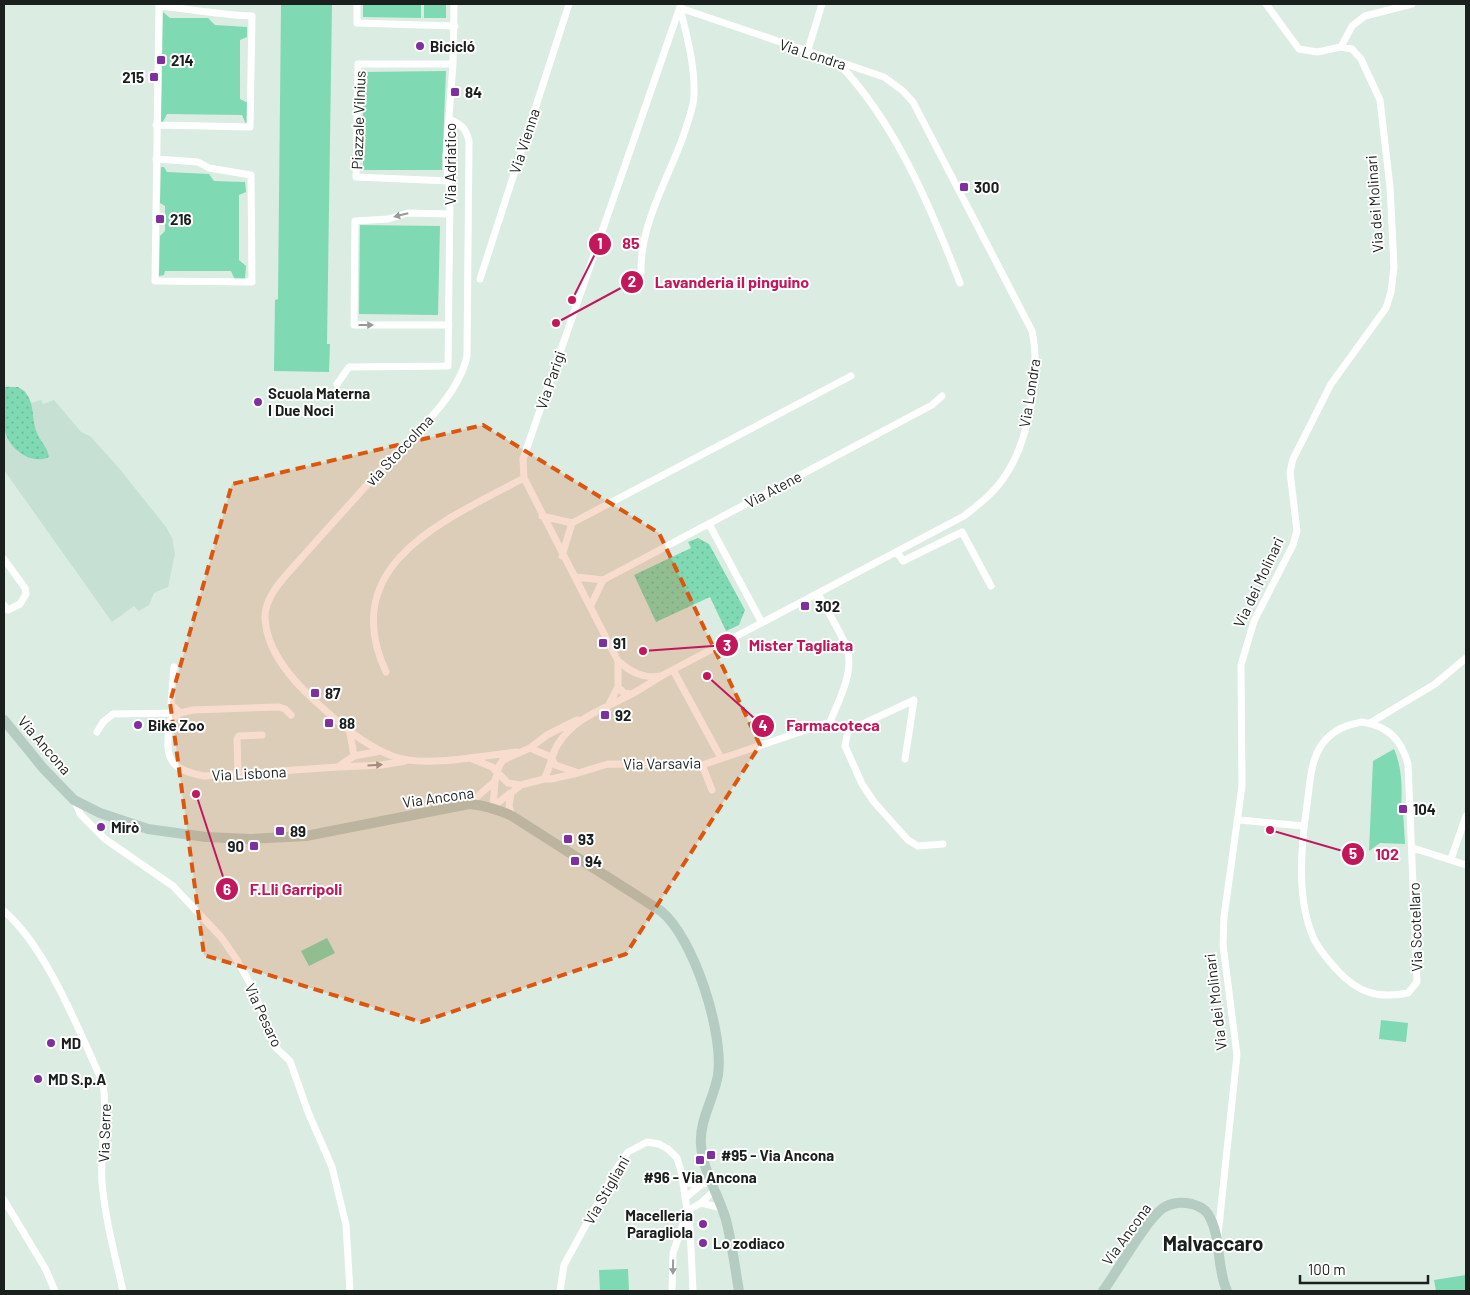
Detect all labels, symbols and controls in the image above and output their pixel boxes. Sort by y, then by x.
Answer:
street label: Via Londra [777,35,849,73]
place label: Bicicló [430,37,475,55]
marker: Bicicló [414,40,426,52]
place label: 214 [171,51,194,69]
marker: 214 [155,54,167,66]
place label: 215 [122,68,144,86]
street label: Piazzale Vilnius [347,70,369,170]
marker: 215 [148,71,160,83]
place label: 84 [465,83,482,101]
marker: 84 [449,86,461,98]
street label: Via Vienna [505,106,543,176]
street label: Via Adriatico [441,123,459,205]
street label: Via dei Molinari [1362,155,1386,253]
place label: 300 [974,178,999,196]
marker: 300 [958,181,970,193]
place label: 216 [170,210,192,228]
one-way arrow [394,211,409,219]
marker: 216 [154,213,166,225]
callout: 85 [587,228,649,259]
text: 85 [622,233,640,252]
text: 1 [597,234,603,252]
callout: Lavanderia il pinguino [619,266,819,297]
text: 2 [628,272,636,290]
text: Lavanderia il pinguino [655,272,809,291]
one-way arrow [358,321,374,329]
street label: Via Parigi [532,348,568,412]
street label: Via Londra [1015,357,1043,429]
place label: Scuola Materna I Due Noci [268,384,370,419]
marker: Scuola Materna I Due Noci [252,396,264,408]
street label: via Stoccolma [361,411,437,489]
street label: Via Atene [742,467,804,511]
street label: Via dei Molinari [1229,534,1287,630]
place label: 302 [815,597,840,615]
marker: 302 [799,600,811,612]
callout: Mister Tagliata [714,630,864,661]
place label: 91 [613,634,626,652]
text: Mister Tagliata [749,635,853,654]
text: 3 [723,636,731,654]
marker: 91 [597,637,609,649]
place label: 87 [325,684,341,702]
marker: 87 [309,687,321,699]
place label: 92 [615,706,631,724]
marker: 92 [599,709,611,721]
callout: Farmacoteca [751,710,889,741]
street label: Via Ancona [15,712,75,778]
place label: 88 [339,714,355,732]
text: Farmacoteca [786,715,880,734]
place label: Bike Zoo [148,716,205,734]
text: 4 [758,716,768,734]
marker: 88 [323,717,335,729]
marker: Bike Zoo [132,719,144,731]
street label: Via Varsavia [623,753,701,773]
one-way arrow [367,761,383,769]
street label: Via Lisbona [211,762,287,784]
street label: Via Ancona [401,783,475,811]
place label: 104 [1413,800,1436,818]
marker: 104 [1397,803,1409,815]
place label: Mirò [111,818,139,836]
marker: Mirò [95,821,107,833]
place label: 89 [290,822,306,840]
marker: 89 [274,825,286,837]
place label: 93 [578,830,594,848]
marker: 93 [562,833,574,845]
place label: 90 [227,837,244,855]
callout: 102 [1340,838,1409,869]
marker: 90 [248,840,260,852]
text: 5 [1349,844,1357,862]
text: 102 [1375,844,1399,863]
place label: 94 [585,852,602,870]
marker: 94 [569,855,581,867]
callout: F.Lli Garripoli [215,874,352,905]
text: F.Lli Garripoli [250,879,342,898]
text: 6 [223,880,231,898]
street label: Via Scotellaro [1404,882,1426,972]
street label: Via dei Molinari [1200,952,1230,1052]
street label: Via Pesaro [241,980,287,1050]
place label: MD [61,1034,81,1052]
marker: MD [45,1037,57,1049]
place label: MD S.p.A [48,1070,106,1088]
marker: MD S.p.A [32,1073,44,1085]
street label: Via Serre [94,1103,114,1163]
place label: #95 - Via Ancona [721,1146,834,1164]
marker: #95 - Via Ancona [705,1149,717,1161]
street label: Via Stigliani [579,1152,633,1228]
marker: #96 - Via Ancona [694,1154,706,1166]
place label: #96 - Via Ancona [643,1168,757,1186]
street label: Via Ancona [1098,1200,1154,1268]
place label: Macelleria Paragliola [625,1206,693,1241]
marker: Macelleria Paragliola [697,1218,709,1230]
district label: Malvaccaro [1163,1231,1263,1255]
place label: Lo zodiaco [713,1234,785,1252]
marker: Lo zodiaco [697,1237,709,1249]
scale bar [1300,1252,1428,1284]
one-way arrow [669,1260,677,1276]
text: 100 m [1308,1260,1346,1278]

